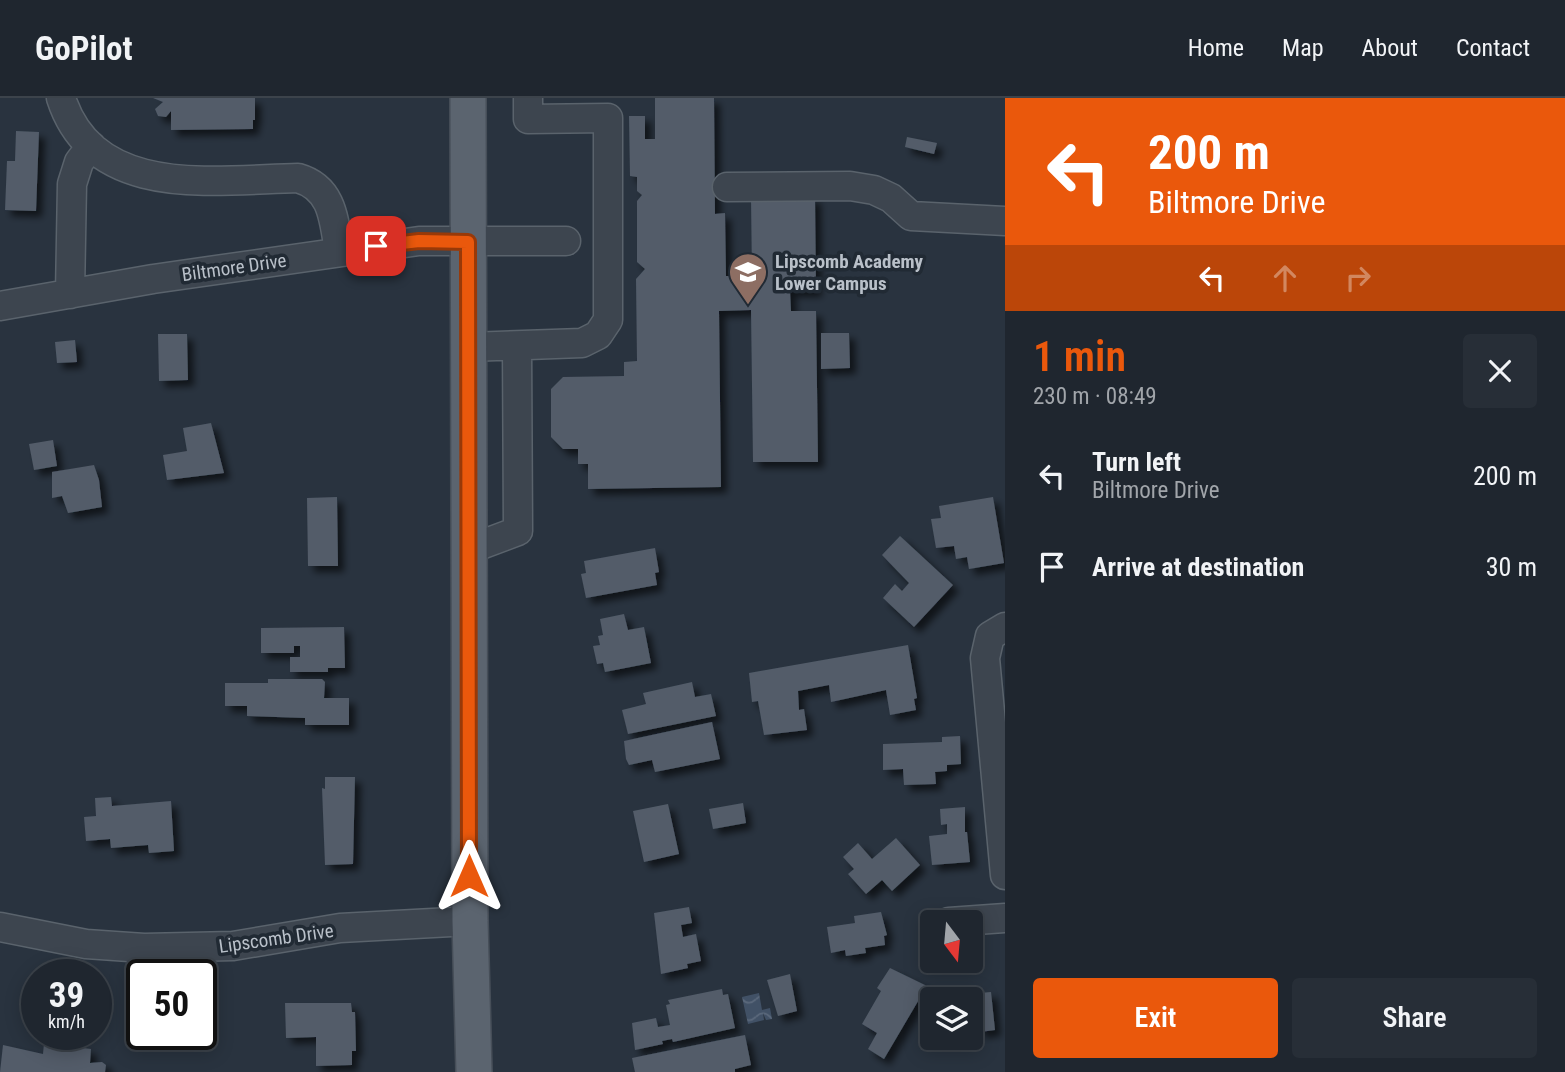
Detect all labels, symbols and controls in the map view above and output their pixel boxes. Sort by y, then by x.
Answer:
text: GoPilot [35,29,133,68]
text: Home [1188,34,1244,62]
text: Map [1282,34,1324,62]
text: About [1362,34,1418,62]
text: Contact [1456,34,1530,62]
text: 200 m [1148,124,1270,181]
icon: left [1033,126,1124,217]
text: Biltmore Drive [1148,183,1325,221]
pin [346,216,406,276]
icon: arrive [357,227,395,265]
street label: Biltmore Drive [180,249,288,286]
place label: Lipscomb Academy Lower Campus [775,250,924,295]
school or university icon: Lipscomb Academy Lower Campus [727,251,769,306]
icon: left [1193,259,1231,297]
icon: ahead [1266,259,1304,297]
icon: right [1339,259,1377,297]
text: 1 min [1033,332,1126,381]
button: close [1463,334,1537,408]
text: 230 m · 08:49 [1033,383,1157,410]
text: Turn left [1092,447,1181,477]
icon: left [1033,457,1071,495]
text: 200 m [1473,461,1537,491]
text: Biltmore Drive [1092,477,1220,504]
icon: arrive [1033,548,1071,586]
text: Arrive at destination [1092,552,1304,582]
text: 30 m [1486,552,1537,582]
position arrow [432,839,506,913]
north arrow [920,910,984,973]
map controls [920,910,983,1050]
street label: Lipscomb Drive [217,919,335,958]
speed limit sign: 50 [126,959,217,1050]
text: 39 [49,975,84,1016]
button: Exit [1033,978,1278,1058]
button: Share [1292,978,1537,1058]
button: layers [920,987,983,1050]
text: km/h [48,1011,85,1032]

